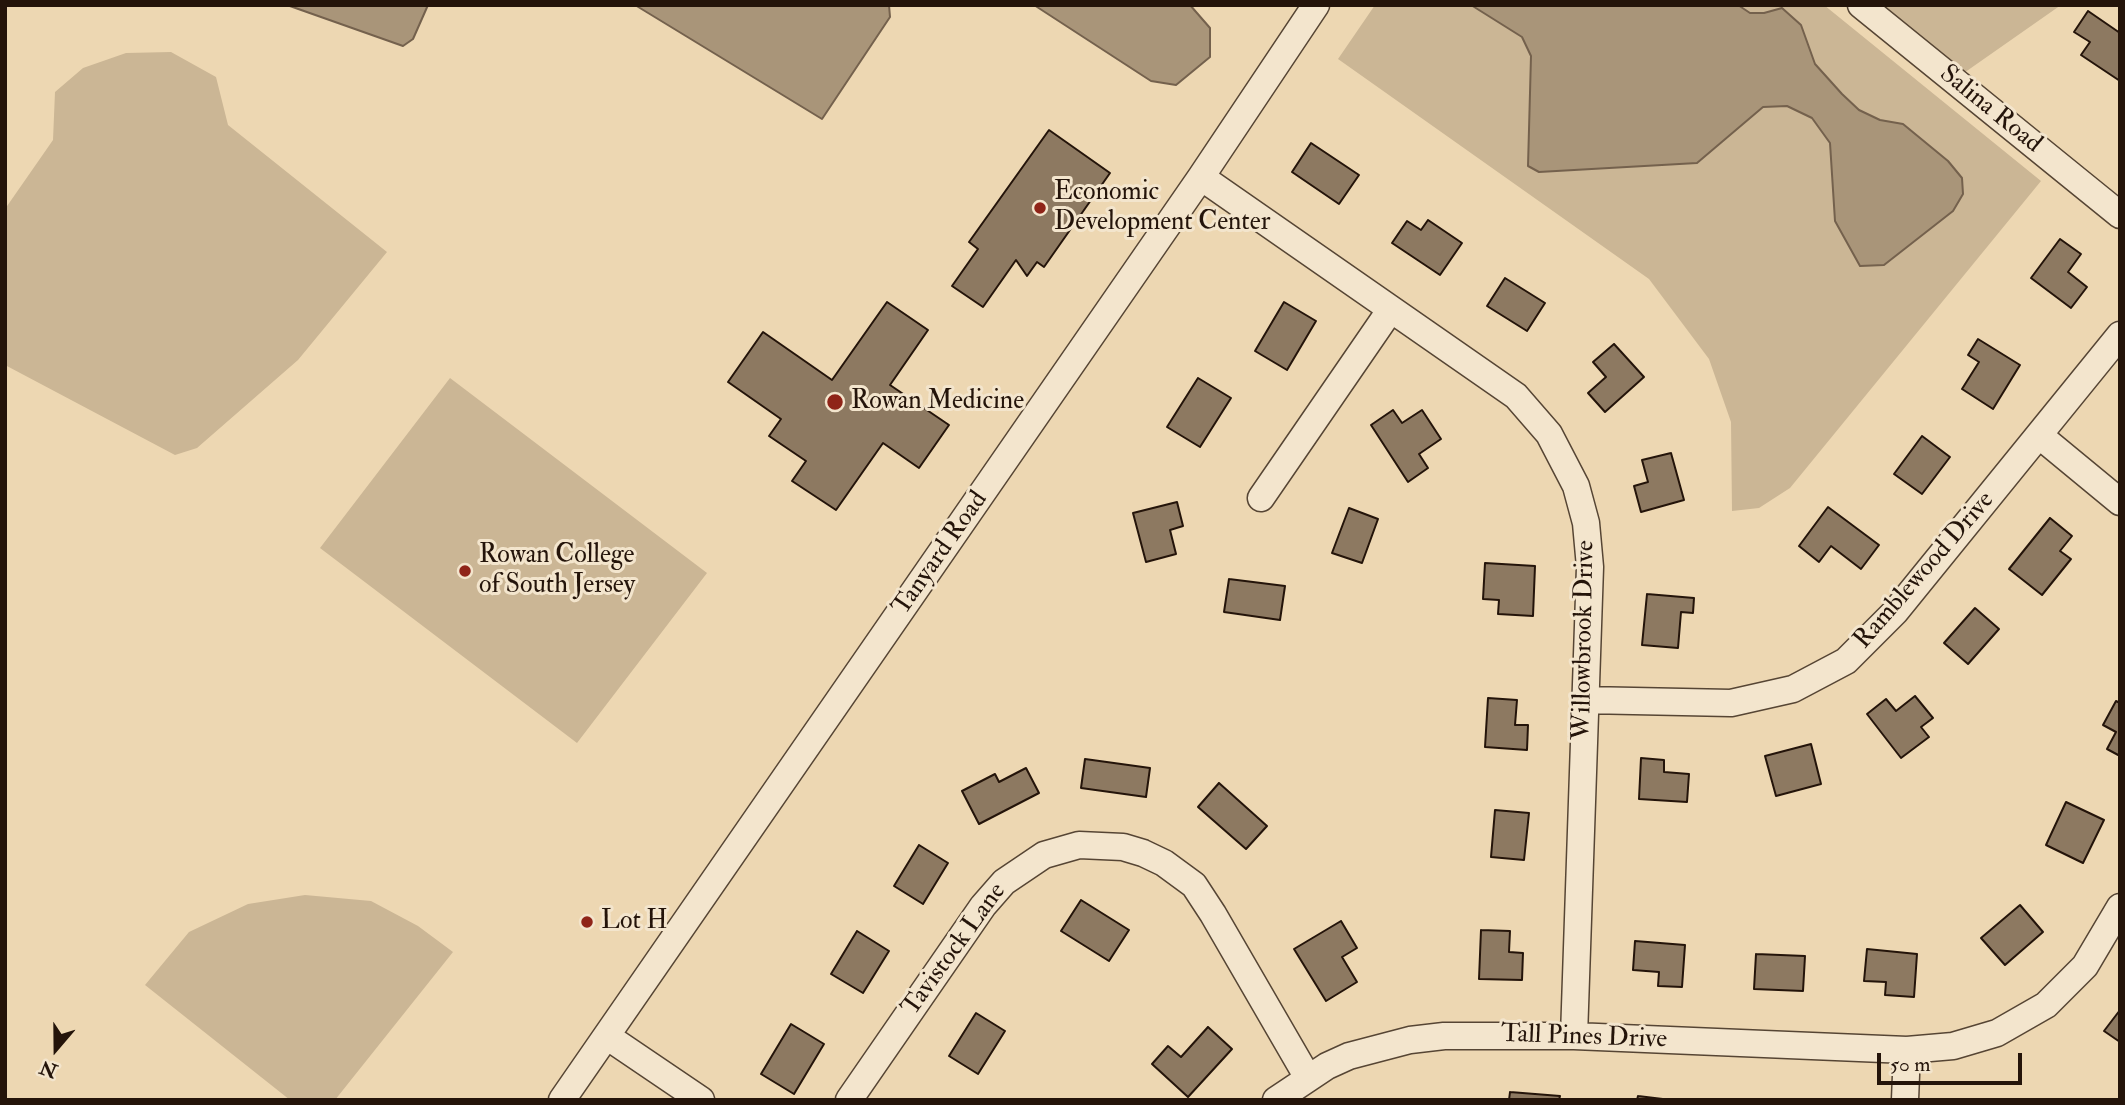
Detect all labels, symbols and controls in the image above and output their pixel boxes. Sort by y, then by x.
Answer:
street label: Salina Road [1933,59,2047,161]
place label: Economic Development Center [1054,177,1270,238]
marker: Economic Development Center [1032,200,1048,216]
place label: Rowan Medicine [851,386,1024,418]
marker: Rowan Medicine [825,392,845,412]
street label: Tanyard Road [887,486,995,622]
street label: Ramblewood Drive [1848,486,2002,656]
place label: Rowan College of South Jersey [479,540,635,602]
street label: Willowbrook Drive [1568,540,1602,740]
marker: Rowan College of South Jersey [457,563,473,579]
street label: Tavistock Lane [896,877,1014,1023]
place label: Lot H [601,906,668,938]
marker: Lot H [579,914,595,930]
north arrow [21,1014,91,1084]
street label: Tall Pines Drive [1500,1020,1668,1056]
scale bar [1880,1038,2025,1082]
text: 50 m [1890,1051,1931,1078]
text: N [37,1055,61,1083]

